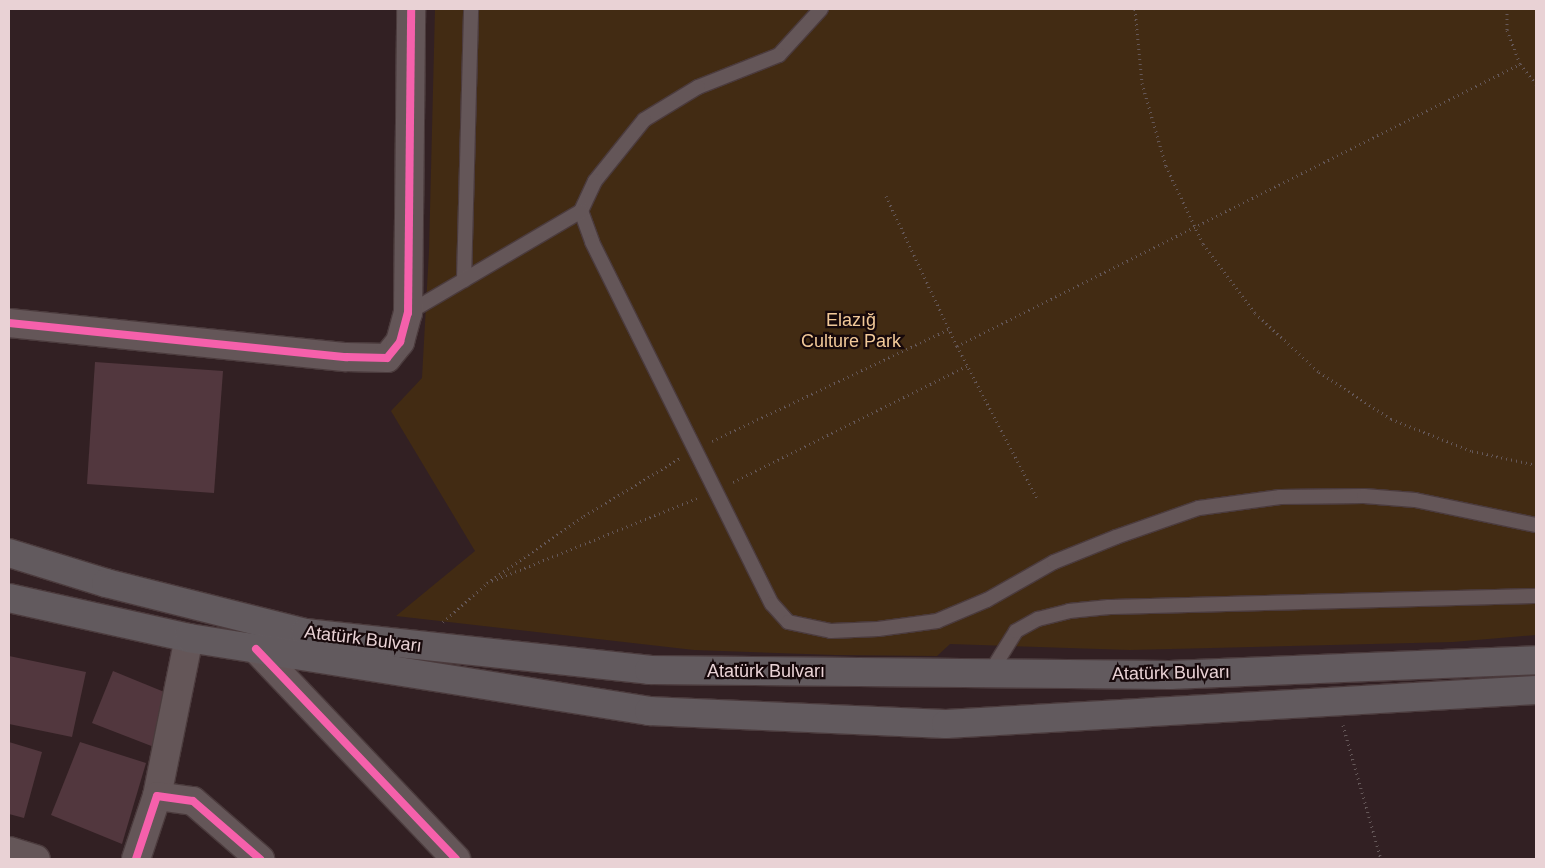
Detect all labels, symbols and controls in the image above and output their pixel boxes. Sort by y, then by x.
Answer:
park label: Elazığ Culture Park [801,310,901,352]
street label: Atatürk Bulvarı [303,621,423,657]
street label: Atatürk Bulvarı [707,660,825,682]
street label: Atatürk Bulvarı [1112,661,1230,685]

